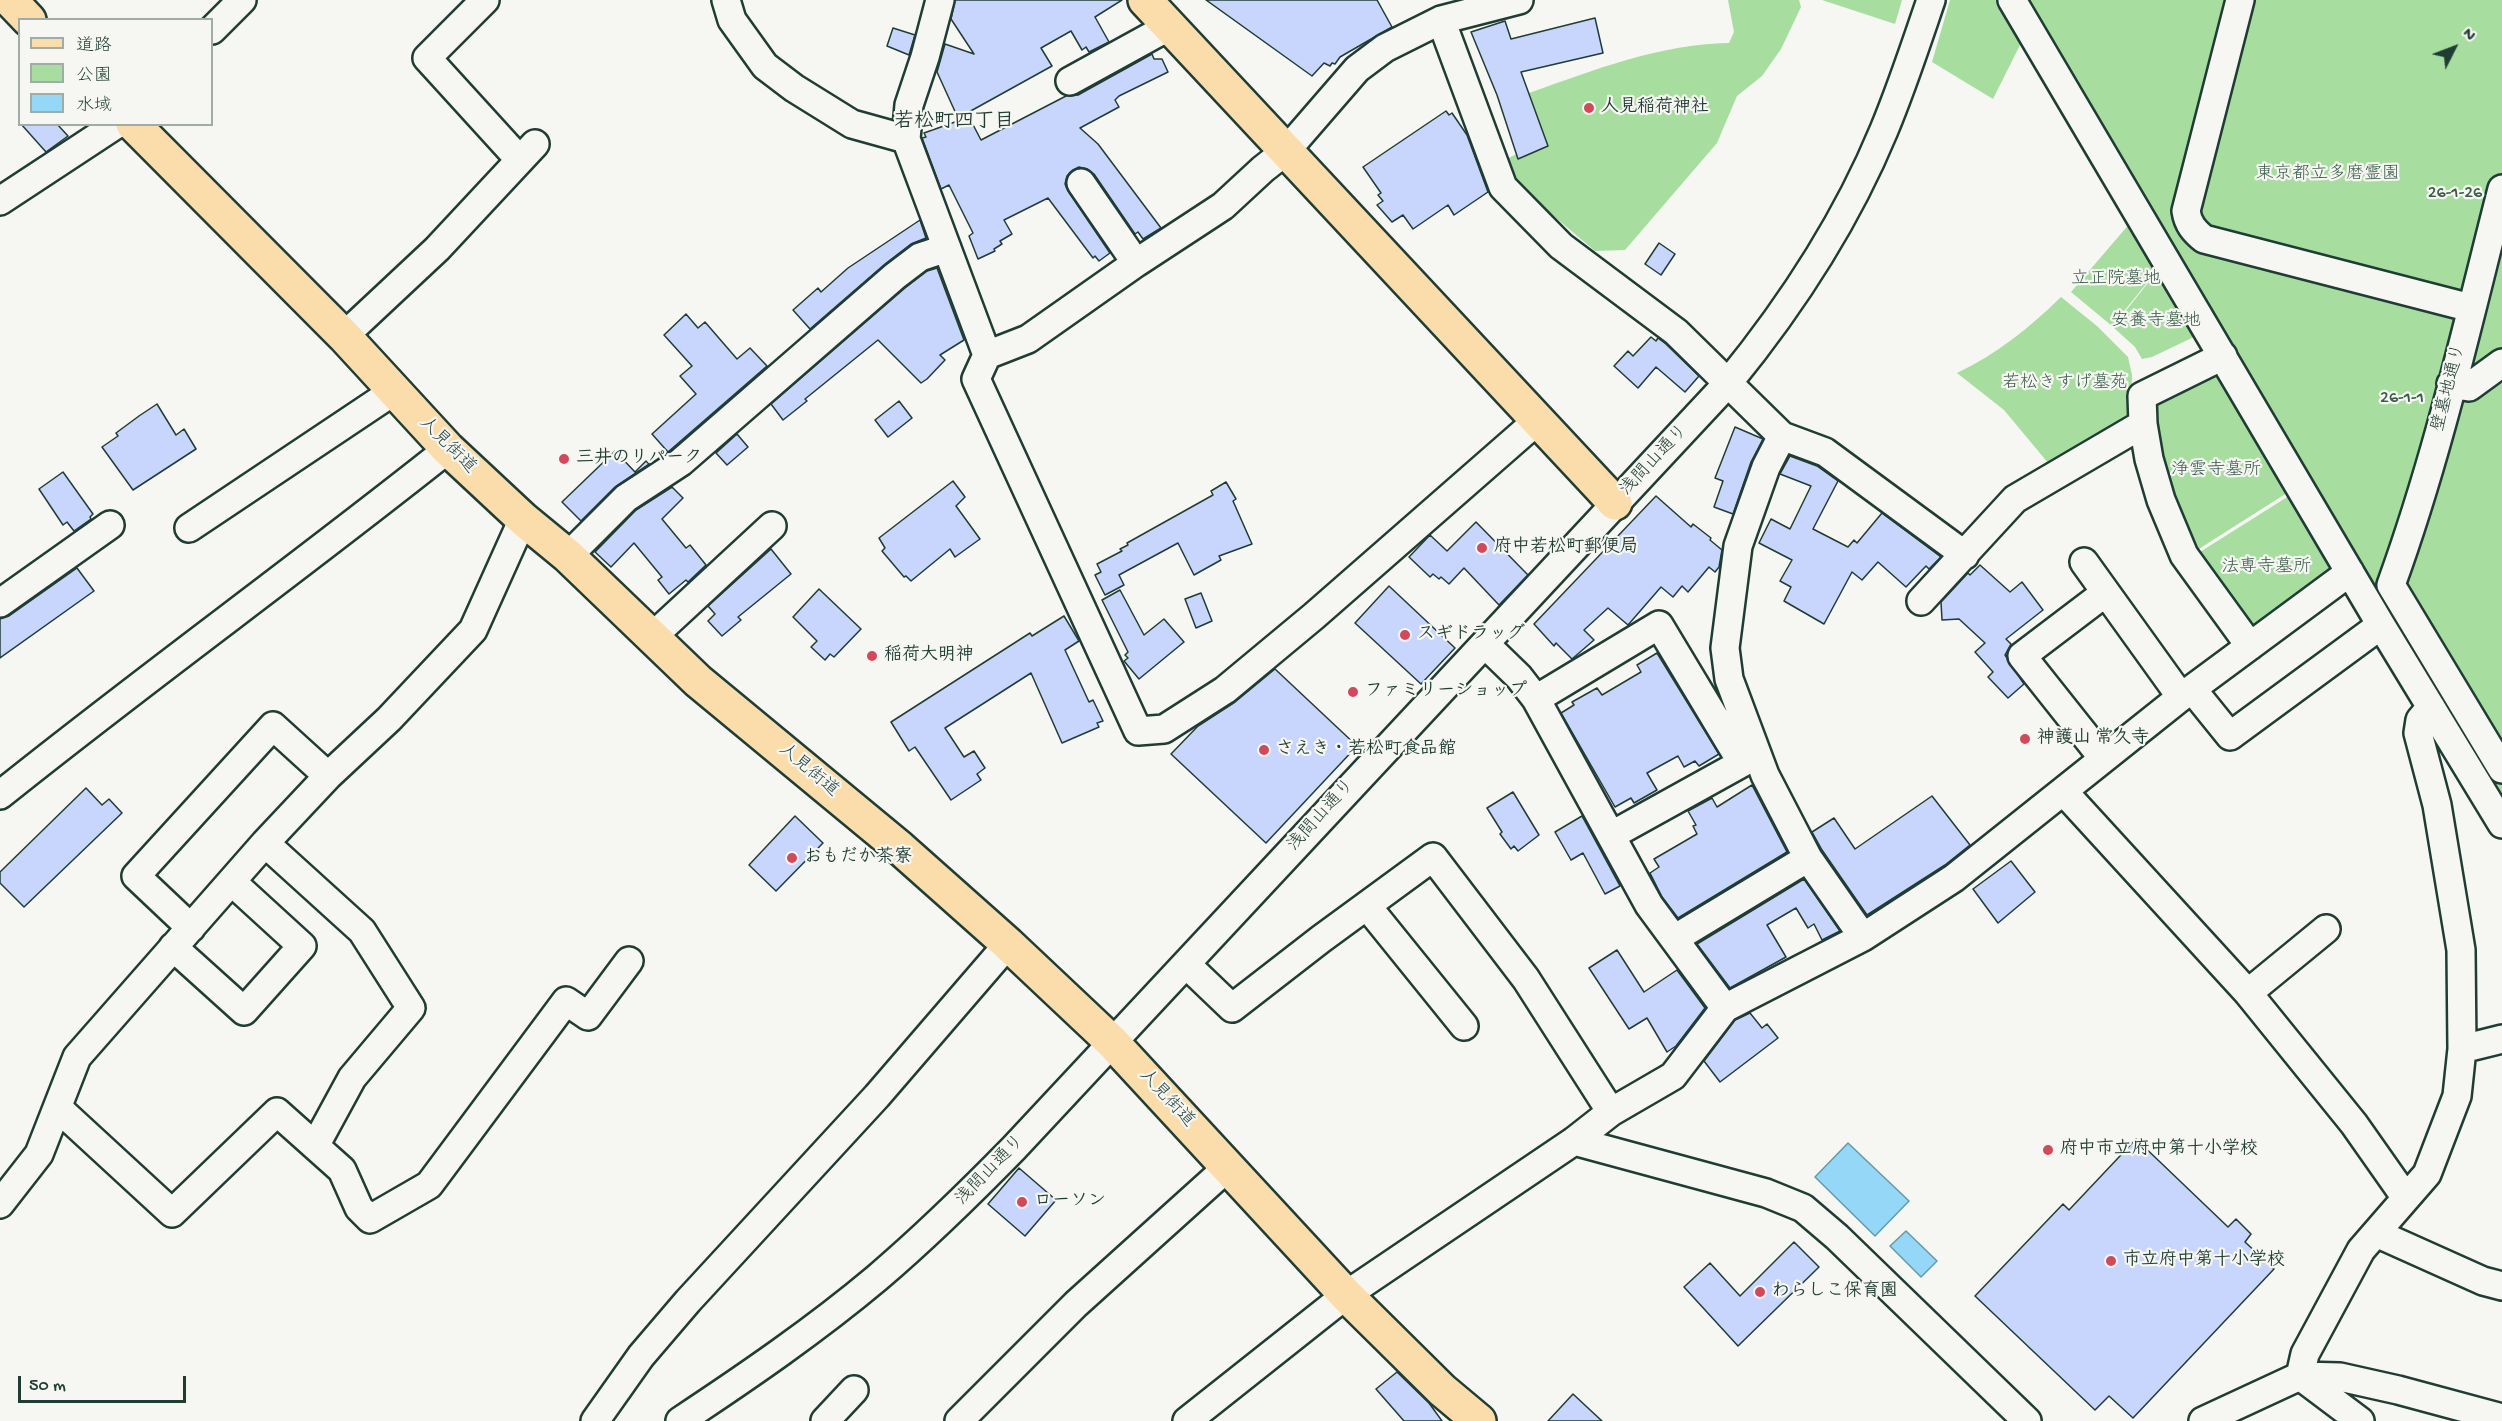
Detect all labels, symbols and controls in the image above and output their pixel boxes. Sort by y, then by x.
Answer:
legend [18,18,213,126]
north arrow [2424,18,2484,78]
text: N [2457,25,2478,46]
text: 道路 [76,36,112,57]
text: 公園 [76,66,112,87]
text: 水域 [76,96,112,117]
place label: 人見稲荷神社 [1601,97,1709,119]
marker: 人見稲荷神社 [1582,101,1596,115]
district label: 若松町四丁目 [894,111,1014,135]
park label: 東京都立多磨霊園 [2256,164,2400,186]
park label: 26-1-26 [2428,183,2482,205]
park label: 立正院墓地 [2071,269,2161,291]
park label: 安養寺墓地 [2111,311,2201,333]
street label: 壁墓地通り [2429,342,2471,434]
park label: 若松きすげ墓苑 [2002,373,2128,395]
park label: 26-1-1 [2380,388,2424,410]
street label: 人見街道 [414,413,480,479]
street label: 浅間山通り [1616,421,1694,501]
place label: 三井のリパーク [576,448,702,470]
marker: 三井のリパーク [557,452,571,466]
park label: 浄雲寺墓所 [2171,460,2261,482]
place label: 府中若松町郵便局 [1494,537,1638,559]
marker: 府中若松町郵便局 [1475,541,1489,555]
park label: 法専寺墓所 [2221,557,2311,579]
place label: スギドラッグ [1417,624,1525,646]
marker: スギドラッグ [1398,628,1412,642]
place label: 稲荷大明神 [884,645,974,667]
marker: 稲荷大明神 [865,649,879,663]
place label: ファミリーショップ [1365,681,1527,703]
marker: ファミリーショップ [1346,685,1360,699]
place label: 神護山 常久寺 [2037,728,2149,750]
marker: 神護山 常久寺 [2018,732,2032,746]
place label: さえき・若松町食品館 [1276,739,1456,761]
street label: 人見街道 [773,740,843,802]
marker: さえき・若松町食品館 [1257,743,1271,757]
street label: 浅間山通り [1284,775,1360,857]
place label: おもだか茶寮 [804,847,912,869]
marker: おもだか茶寮 [785,851,799,865]
street label: 人見街道 [1134,1065,1198,1133]
street label: 浅間山通り [952,1131,1030,1211]
place label: 府中市立府中第十小学校 [2060,1139,2258,1161]
marker: 府中市立府中第十小学校 [2041,1143,2055,1157]
place label: ローソン [1034,1191,1106,1213]
marker: ローソン [1015,1195,1029,1209]
place label: 市立府中第十小学校 [2123,1250,2285,1272]
marker: 市立府中第十小学校 [2104,1254,2118,1268]
place label: わらしこ保育園 [1772,1281,1898,1303]
marker: わらしこ保育園 [1753,1285,1767,1299]
scale bar [21,1364,189,1402]
text: 50 m [29,1376,66,1397]

